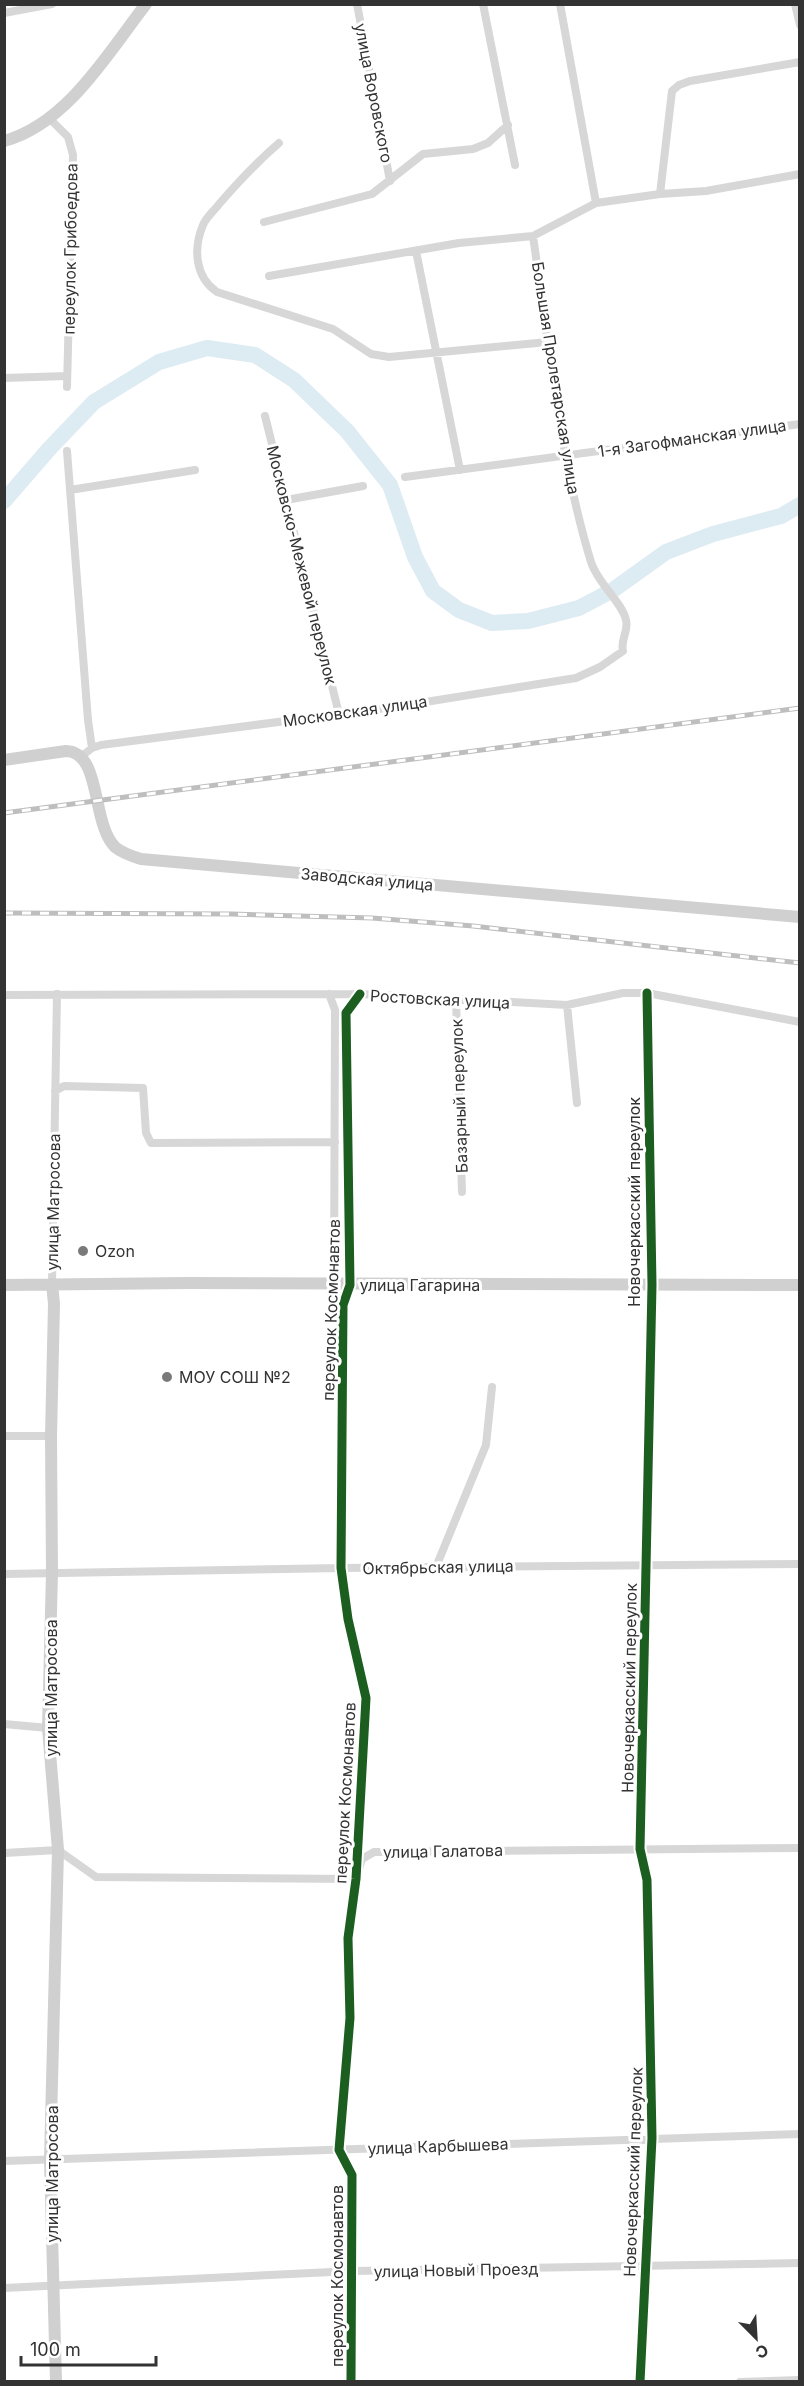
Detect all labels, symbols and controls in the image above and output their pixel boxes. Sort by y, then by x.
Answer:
street label: улица Воровского [351,21,397,165]
street label: переулок Грибоедова [59,163,81,335]
street label: Большая Пролетарская улица [528,260,584,496]
street label: 1-я Загофманская улица [597,415,787,461]
street label: Московско-Межевой переулок [263,443,342,687]
street label: Московская улица [281,691,429,731]
street label: Заводская улица [300,863,434,895]
street label: Ростовская улица [369,985,511,1013]
street label: Базарный переулок [446,1018,472,1174]
street label: Новочеркасский переулок [624,1097,644,1307]
street label: улица Матросова [42,1133,64,1271]
street label: переулок Космонавтов [318,1219,344,1401]
place label: Ozon [95,1241,135,1261]
marker: Ozon [76,1244,90,1258]
street label: улица Гагарина [360,1275,480,1295]
place label: МОУ СОШ №2 [179,1367,291,1387]
marker: МОУ СОШ №2 [160,1370,174,1384]
street label: Октябрьская улица [362,1556,514,1578]
street label: Новочеркасский переулок [617,1583,641,1793]
street label: улица Матросова [41,1619,61,1757]
street label: переулок Космонавтов [330,1702,360,1884]
street label: улица Галатова [383,1840,503,1862]
street label: Новочеркасский переулок [619,2066,647,2277]
street label: улица Матросова [42,2105,62,2243]
street label: улица Карбышева [367,2134,509,2158]
street label: переулок Космонавтов [327,2185,347,2367]
street label: улица Новый Проезд [373,2259,539,2281]
north arrow [726,2308,786,2368]
scale bar [21,2329,156,2367]
text: 100 m [30,2339,81,2360]
text: С [752,2340,772,2363]

